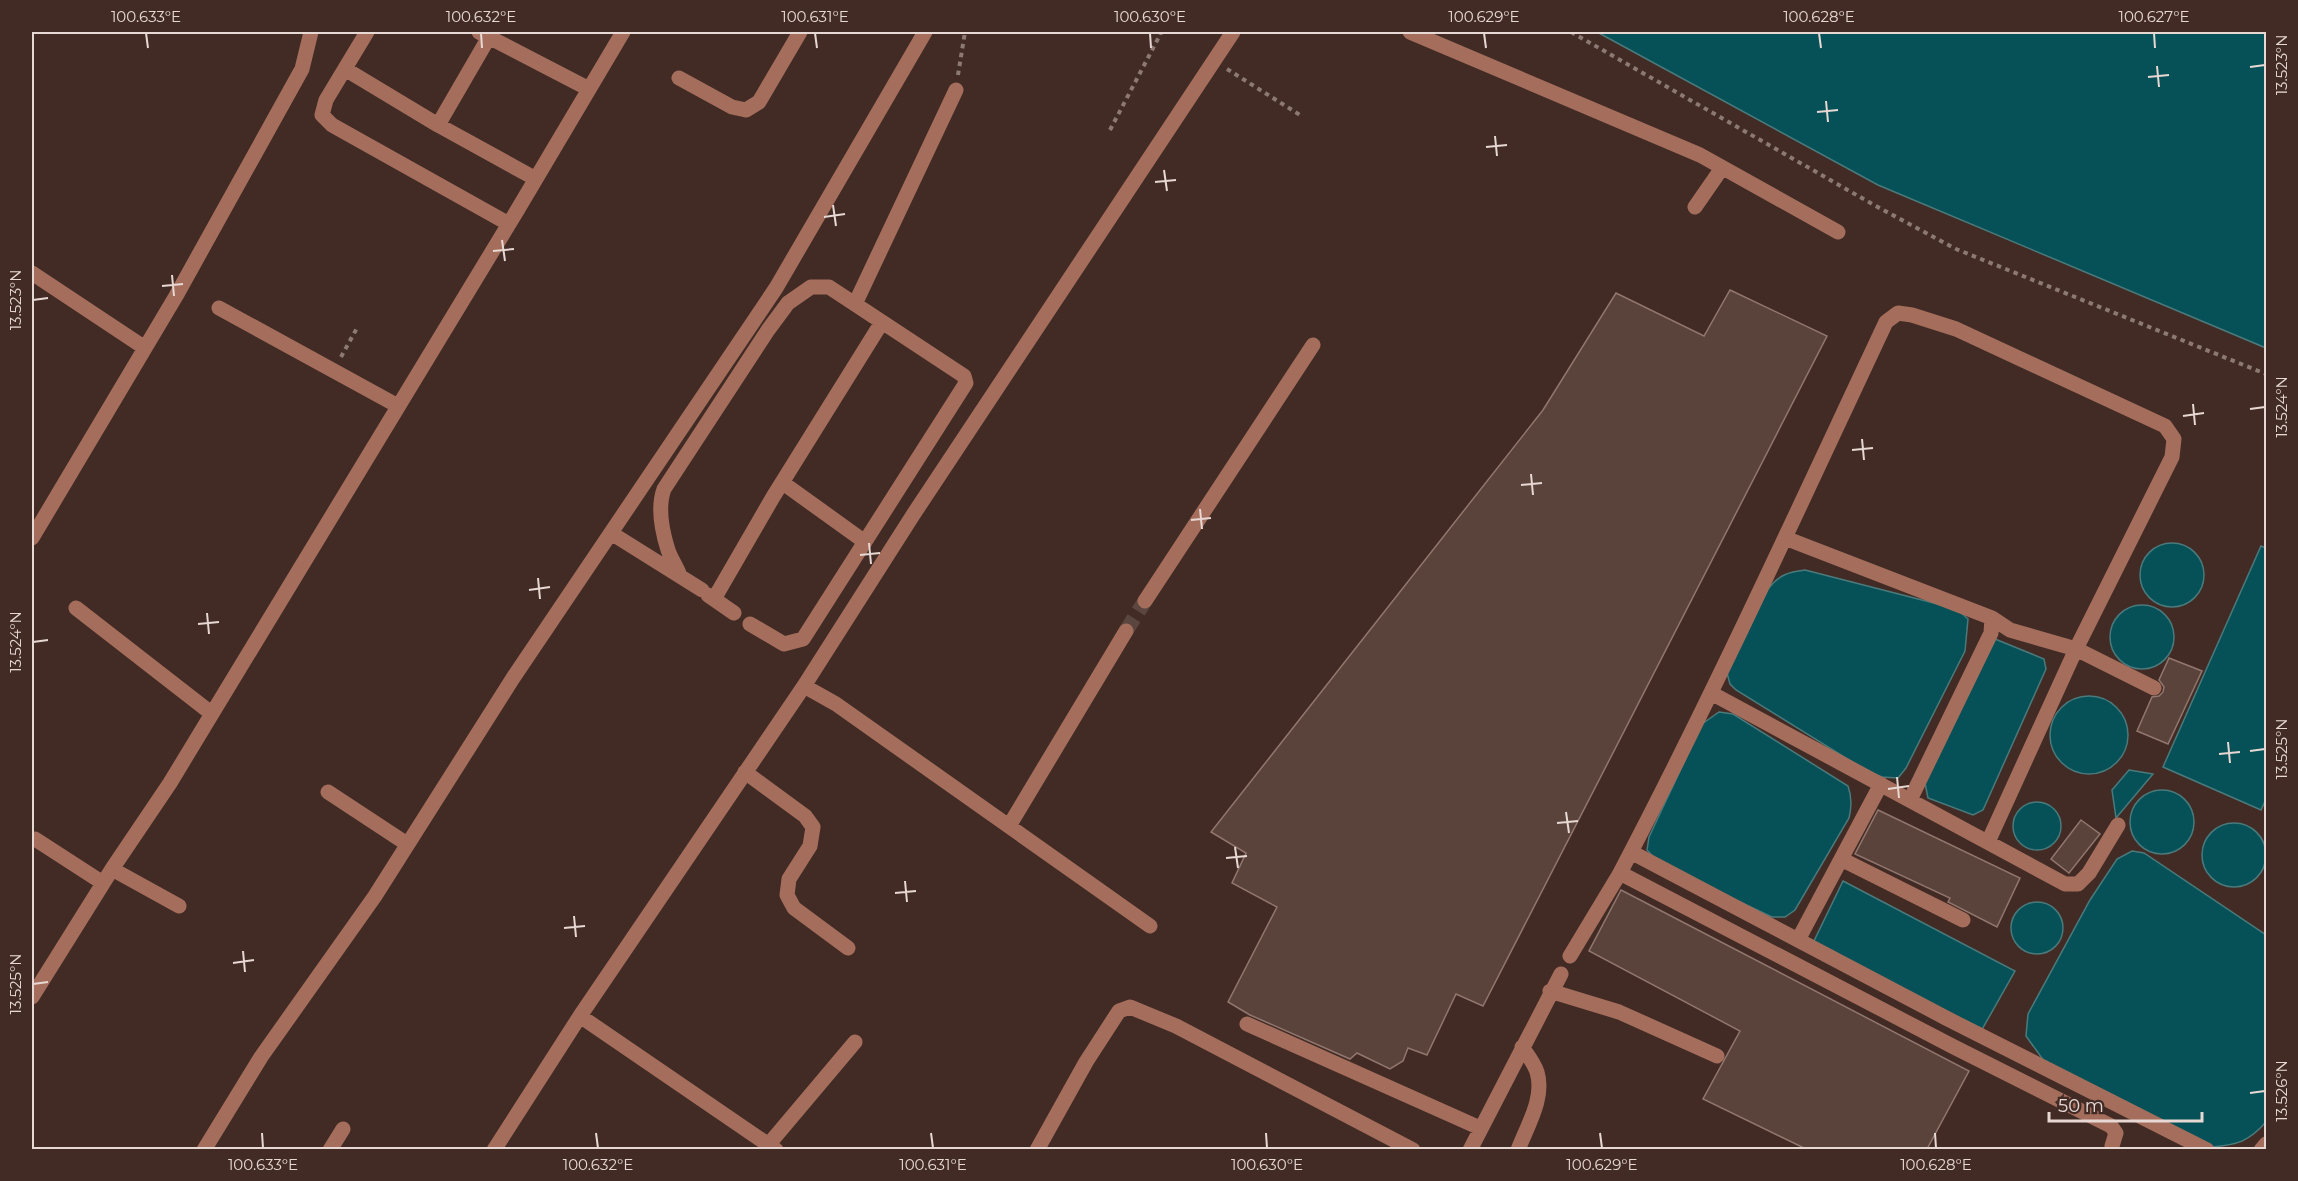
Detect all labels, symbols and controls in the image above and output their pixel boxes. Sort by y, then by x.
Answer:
text: 100.633°E [111,7,181,26]
text: 100.632°E [446,7,516,26]
text: 100.631°E [781,7,849,26]
text: 100.630°E [1114,7,1186,26]
text: 100.629°E [1448,7,1520,26]
text: 100.628°E [1783,7,1855,26]
text: 100.627°E [2119,7,2189,26]
text: 13.523°N [2272,35,2291,95]
text: 13.523°N [6,270,25,330]
text: 13.524°N [2272,376,2291,438]
text: 13.524°N [6,611,25,673]
text: 13.525°N [2272,719,2291,779]
text: 13.525°N [6,954,25,1014]
text: 13.526°N [2272,1060,2291,1122]
scale bar [2049,1085,2202,1123]
text: 50 m [2058,1095,2104,1117]
text: 100.633°E [228,1155,298,1174]
text: 100.632°E [563,1155,633,1174]
text: 100.631°E [899,1155,967,1174]
text: 100.630°E [1231,1155,1303,1174]
text: 100.629°E [1566,1155,1638,1174]
text: 100.628°E [1900,1155,1972,1174]

